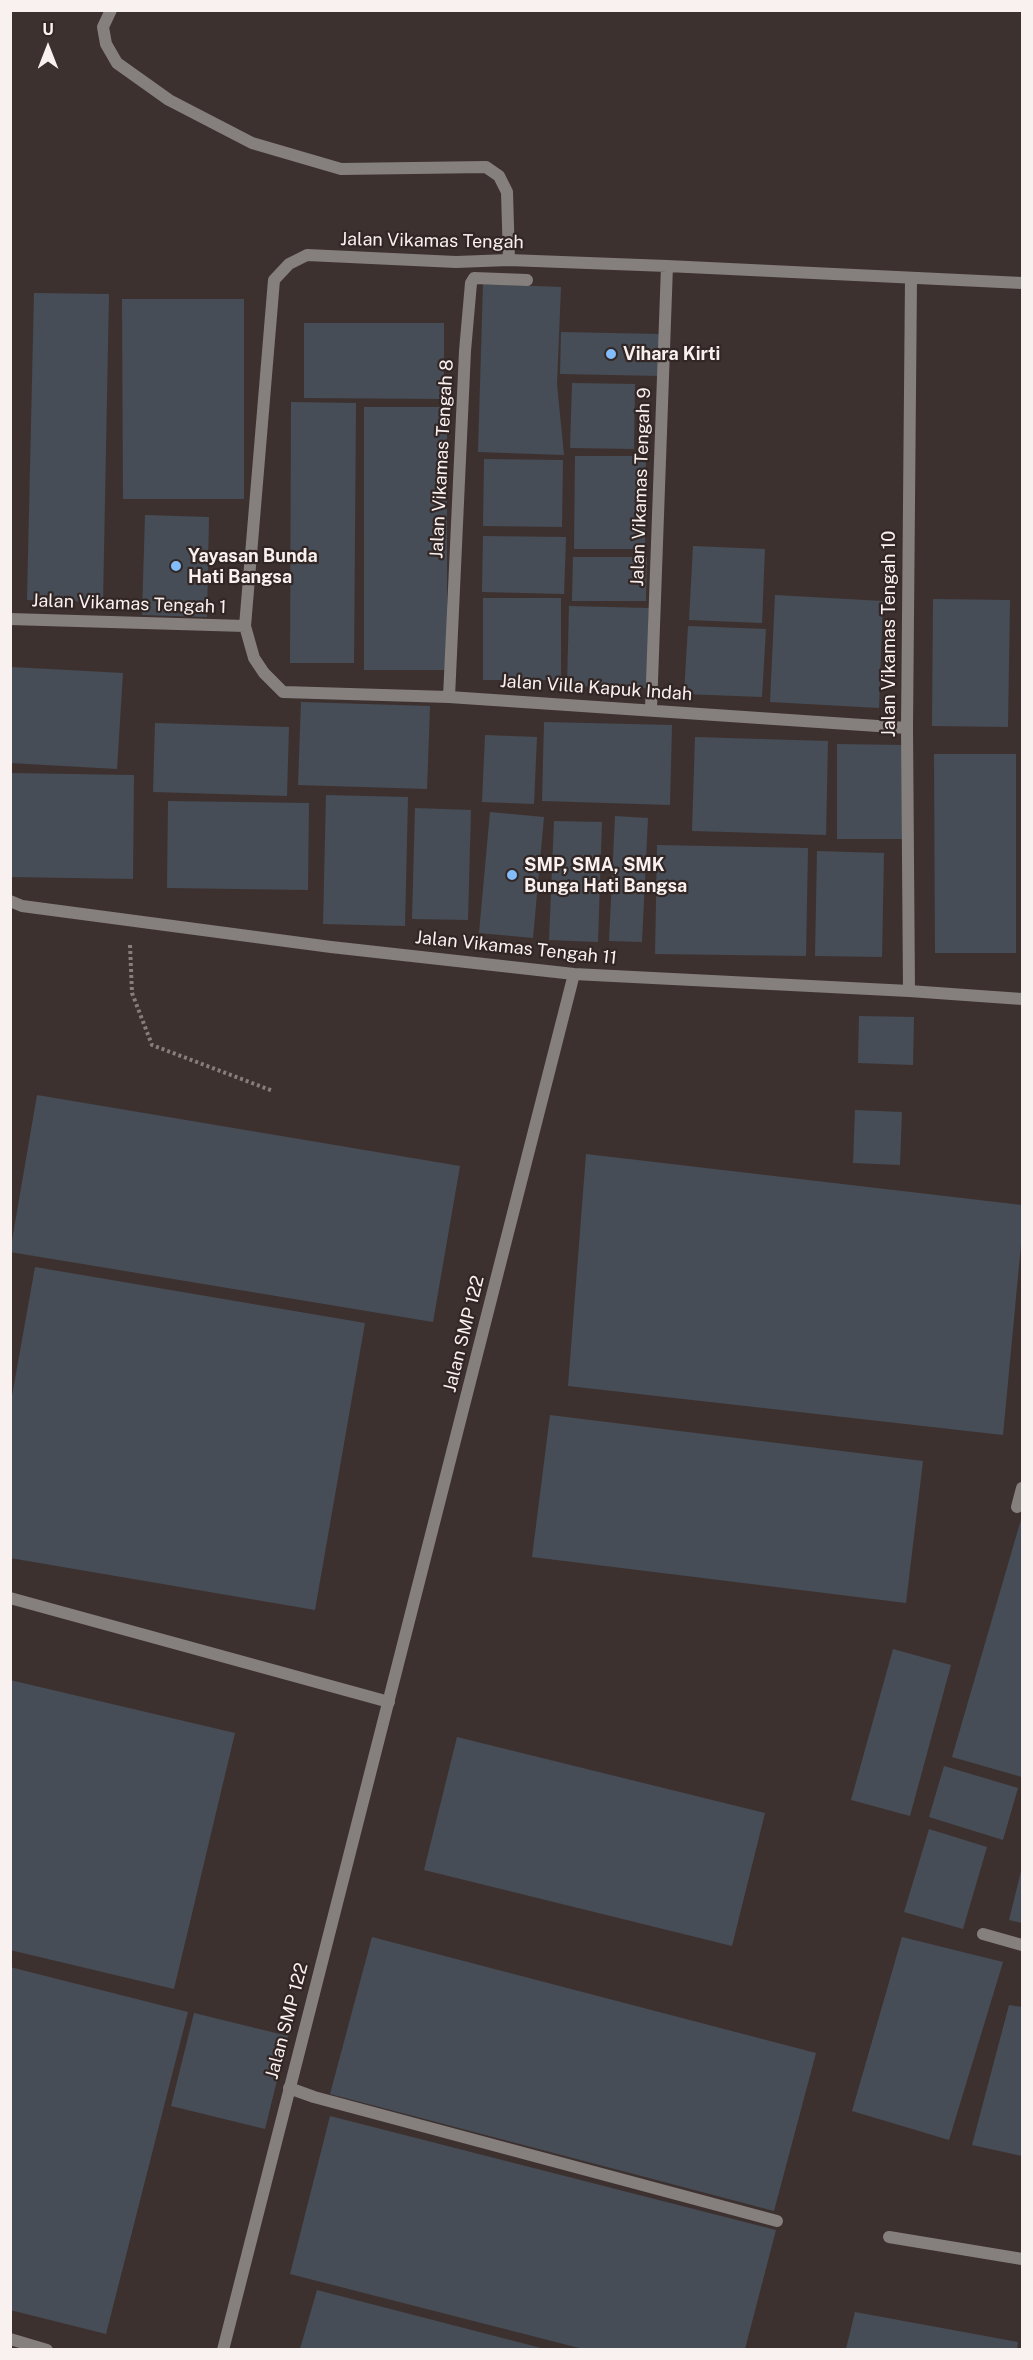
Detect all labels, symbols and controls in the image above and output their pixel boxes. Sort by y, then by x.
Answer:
north arrow [18,18,78,78]
text: U [42,20,54,39]
street label: Jalan Vikamas Tengah [340,229,524,253]
place label: Vihara Kirti [623,343,720,365]
marker: Vihara Kirti [604,347,618,361]
street label: Jalan Vikamas Tengah 8 [426,359,458,559]
street label: Jalan Vikamas Tengah 9 [627,387,655,587]
street label: Jalan Vikamas Tengah 10 [878,531,900,737]
place label: Yayasan Bunda Hati Bangsa [188,545,318,588]
marker: Yayasan Bunda Hati Bangsa [169,559,183,573]
street label: Jalan Vikamas Tengah 1 [31,590,227,618]
street label: Jalan Villa Kapuk Indah [499,670,693,706]
place label: SMP, SMA, SMK Bunga Hati Bangsa [524,854,687,896]
marker: SMP, SMA, SMK Bunga Hati Bangsa [505,868,519,882]
street label: Jalan Vikamas Tengah 11 [414,927,618,969]
street label: Jalan SMP 122 [439,1273,489,1395]
street label: Jalan SMP 122 [261,1960,313,2082]

